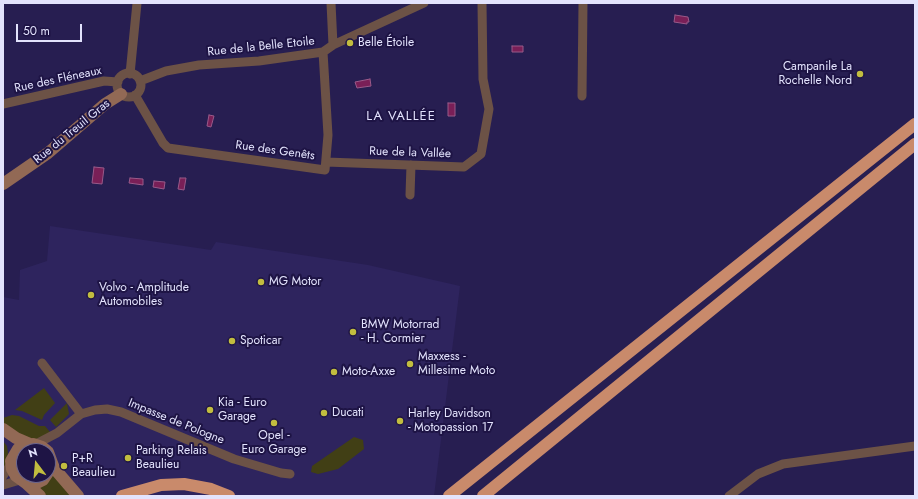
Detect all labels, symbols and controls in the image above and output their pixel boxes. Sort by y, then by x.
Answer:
scale bar [18,16,84,42]
text: 50 m [23,22,50,40]
street label: Rue de la Belle Etoile [207,34,315,60]
place label: Belle Étoile [358,36,414,50]
marker: Belle Étoile [345,38,355,48]
place label: Campanile La Rochelle Nord [778,60,852,88]
street label: Rue des Fléneaux [13,64,103,96]
marker: Campanile La Rochelle Nord [855,69,865,79]
street label: Rue du Treuil Gras [31,97,113,167]
district label: LA VALLÉE [366,109,436,125]
street label: Rue des Genêts [234,138,316,164]
street label: Rue de la Vallée [369,144,451,162]
place label: MG Motor [269,275,321,289]
marker: MG Motor [256,277,266,287]
place label: Volvo - Amplitude Automobiles [99,281,189,309]
marker: Volvo - Amplitude Automobiles [86,290,96,300]
place label: BMW Motorrad - H. Cormier [361,318,439,346]
marker: BMW Motorrad - H. Cormier [348,327,358,337]
place label: Spoticar [240,334,282,348]
marker: Spoticar [227,336,237,346]
place label: Maxxess - Millesime Moto [418,350,495,378]
marker: Maxxess - Millesime Moto [405,359,415,369]
place label: Moto-Axxe [342,365,395,379]
marker: Moto-Axxe [329,367,339,377]
street label: Impasse de Pologne [126,396,226,448]
place label: Kia - Euro Garage [218,396,267,424]
marker: Kia - Euro Garage [205,405,215,415]
place label: Ducati [332,406,364,420]
place label: Harley Davidson - Motopassion 17 [408,407,493,435]
marker: Ducati [319,408,329,418]
marker: Harley Davidson - Motopassion 17 [395,416,405,426]
marker: Opel - Euro Garage [269,418,279,428]
place label: Opel - Euro Garage [242,429,306,457]
north arrow [16,443,56,483]
text: N [27,444,39,461]
place label: Parking Relais Beaulieu [136,444,207,472]
place label: P+R Beaulieu [72,452,115,480]
marker: Parking Relais Beaulieu [123,453,133,463]
marker: P+R Beaulieu [59,461,69,471]

